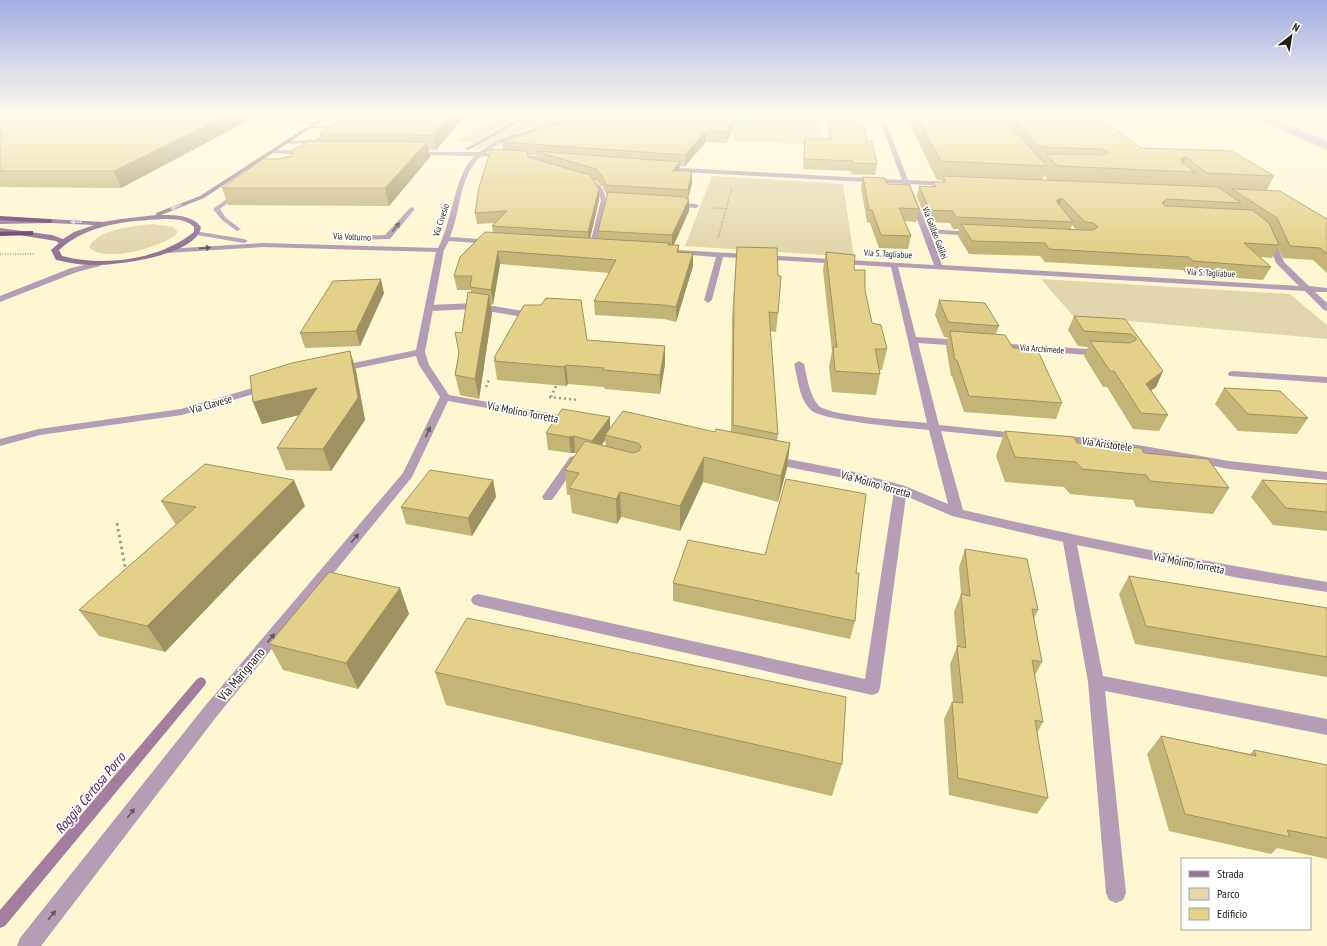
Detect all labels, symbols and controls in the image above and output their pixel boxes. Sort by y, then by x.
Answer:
north arrow [1271,16,1311,56]
text: N [1290,20,1302,35]
street label: Via Civesio [430,202,451,239]
street label: Via Galileo Galilei [920,204,950,261]
one-way arrow [170,205,182,211]
one-way arrow [70,219,83,225]
one-way arrow [392,222,401,233]
street label: Via Volturno [332,230,371,243]
one-way arrow [199,245,211,252]
street label: Via S. Tagliabue [863,247,913,260]
street label: Via S. Tagliabue [1186,266,1236,279]
street label: Via Archimede [1018,341,1065,356]
street label: Via Clavese [187,391,234,417]
street label: Via Molino Torretta [485,398,560,426]
one-way arrow [425,426,431,438]
street label: Via Aristotele [1080,433,1133,455]
street label: Via Molino Torretta [838,467,913,501]
one-way arrow [350,533,359,544]
street label: Via Molino Torretta [1151,549,1226,577]
one-way arrow [267,633,276,643]
street label: Via Marignano [213,644,269,705]
water label: Roggia Certosa Porro [51,748,130,837]
one-way arrow [127,807,136,818]
legend [1181,858,1311,930]
text: Strada [1217,866,1244,881]
text: Parco [1217,886,1239,901]
text: Edificio [1217,906,1247,921]
one-way arrow [47,910,56,921]

